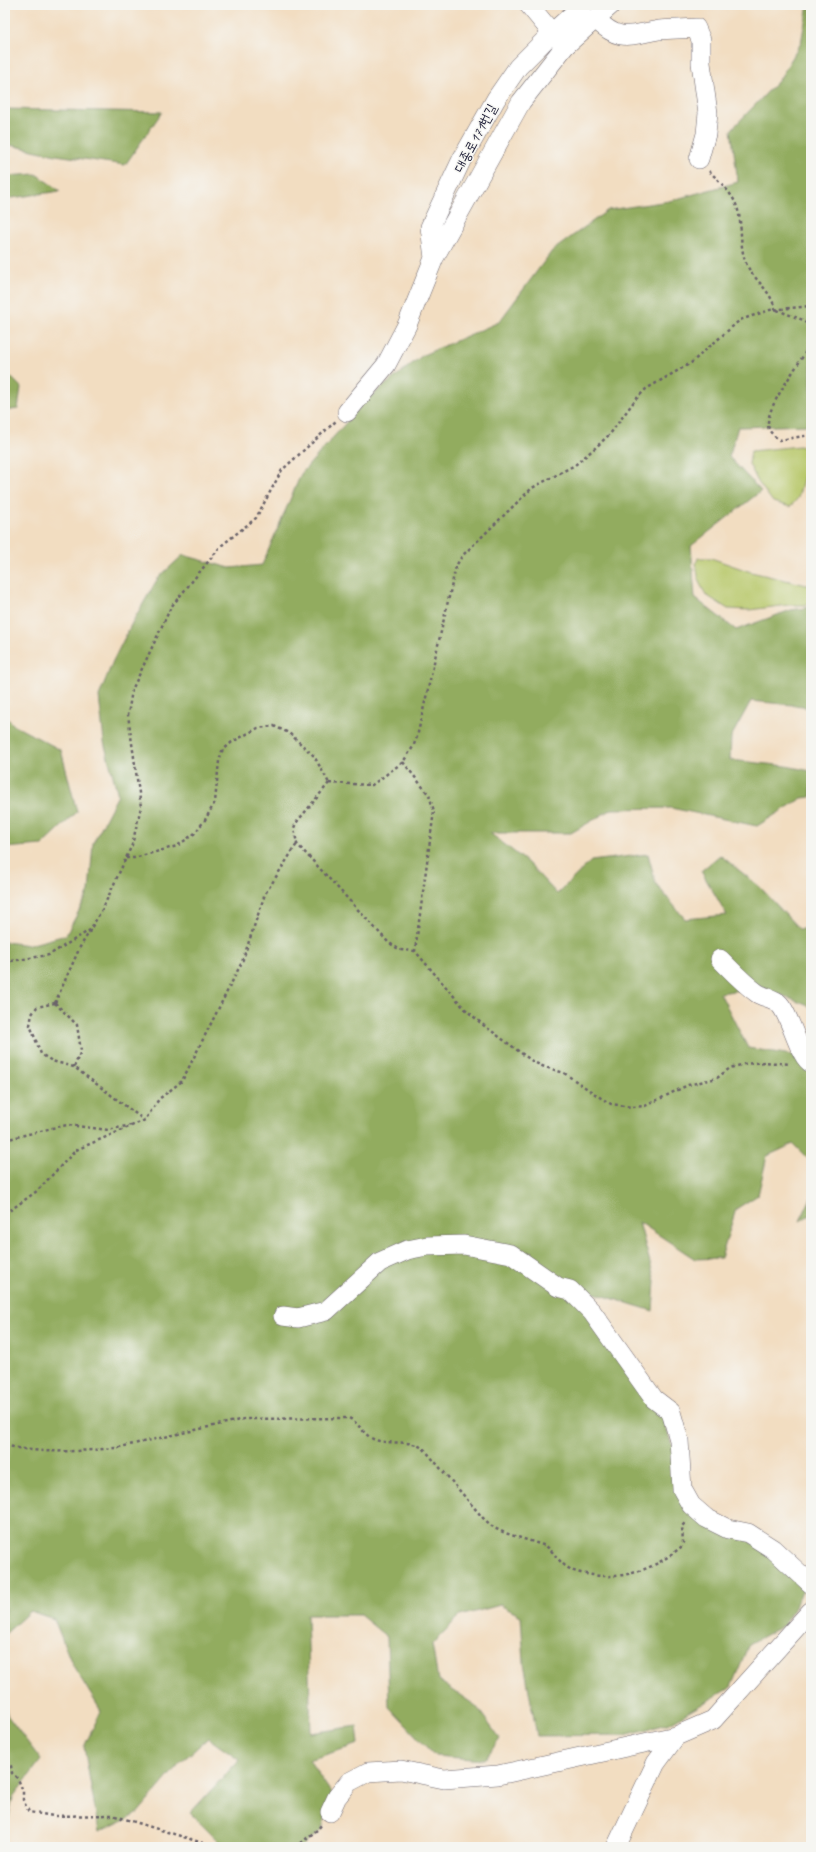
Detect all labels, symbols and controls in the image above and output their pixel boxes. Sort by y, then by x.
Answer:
street label: 대종로171번길 [450,100,501,175]

